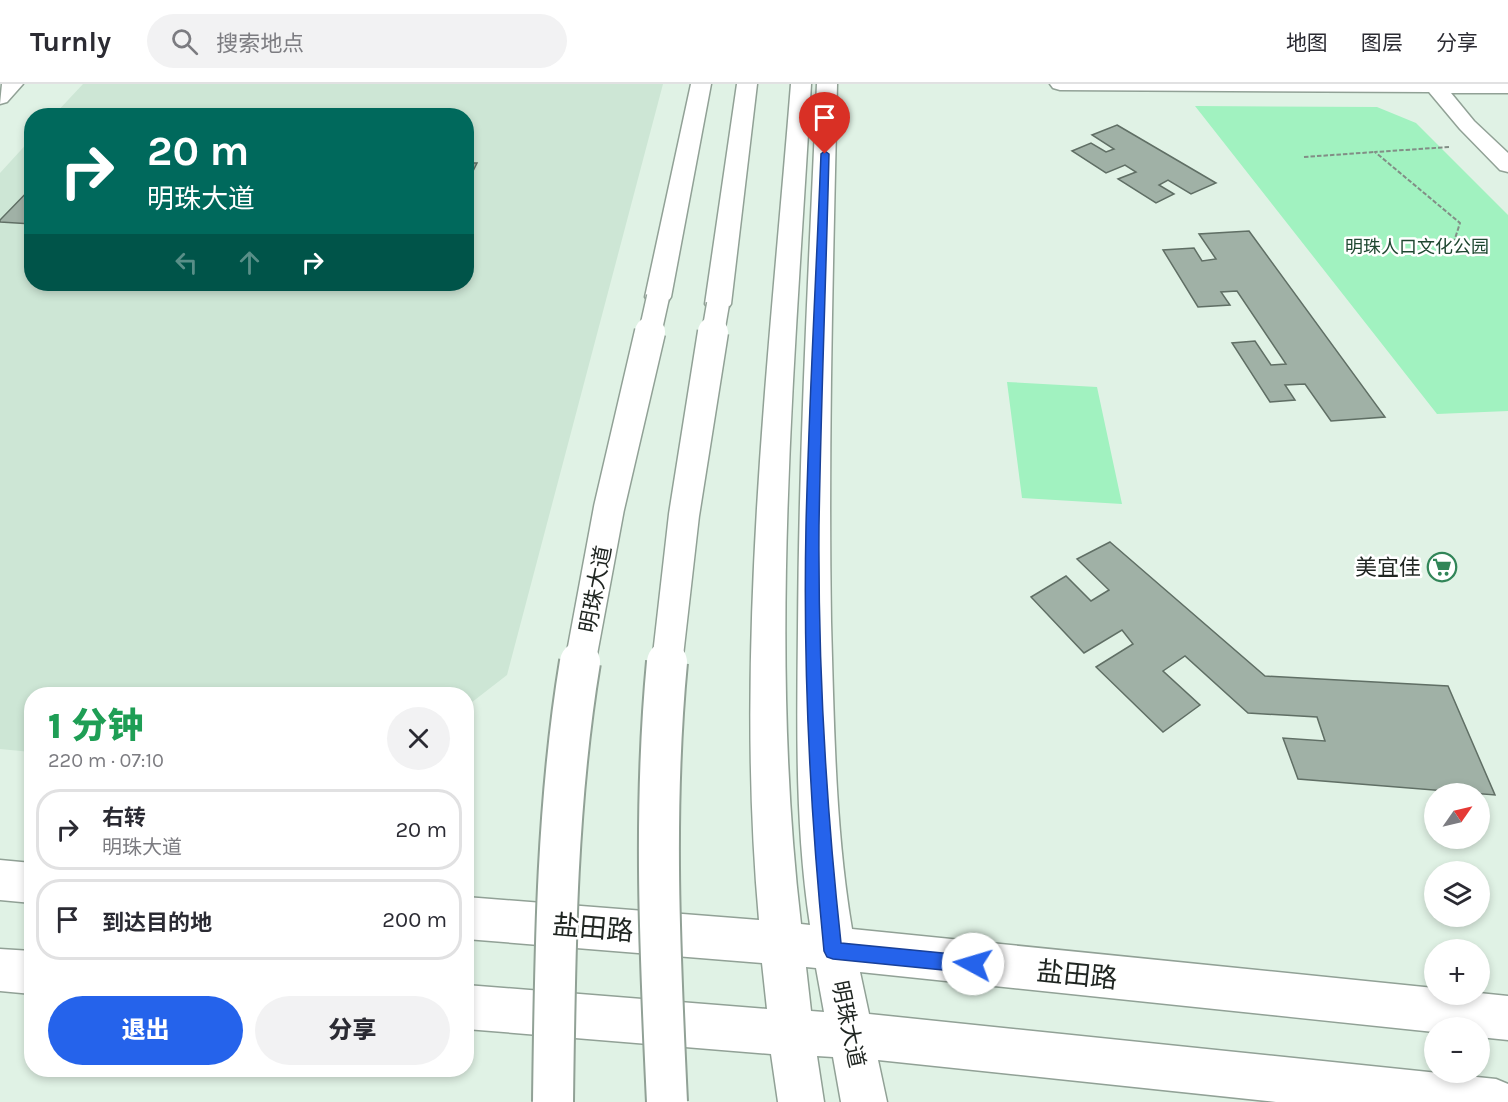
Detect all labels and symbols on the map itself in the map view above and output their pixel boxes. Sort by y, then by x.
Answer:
pin [799,92,850,154]
park label: 明珠人口文化公园 [1345,236,1489,258]
street label: 明珠大道 [575,544,617,635]
supermarket icon: 美宜佳 [1426,551,1458,583]
place label: 美宜佳 [1355,555,1421,581]
north arrow [1424,783,1490,849]
street label: 盐田路 [551,909,635,947]
position arrow [941,932,1005,996]
street label: 盐田路 [1035,955,1119,995]
street label: 明珠大道 [826,978,870,1070]

